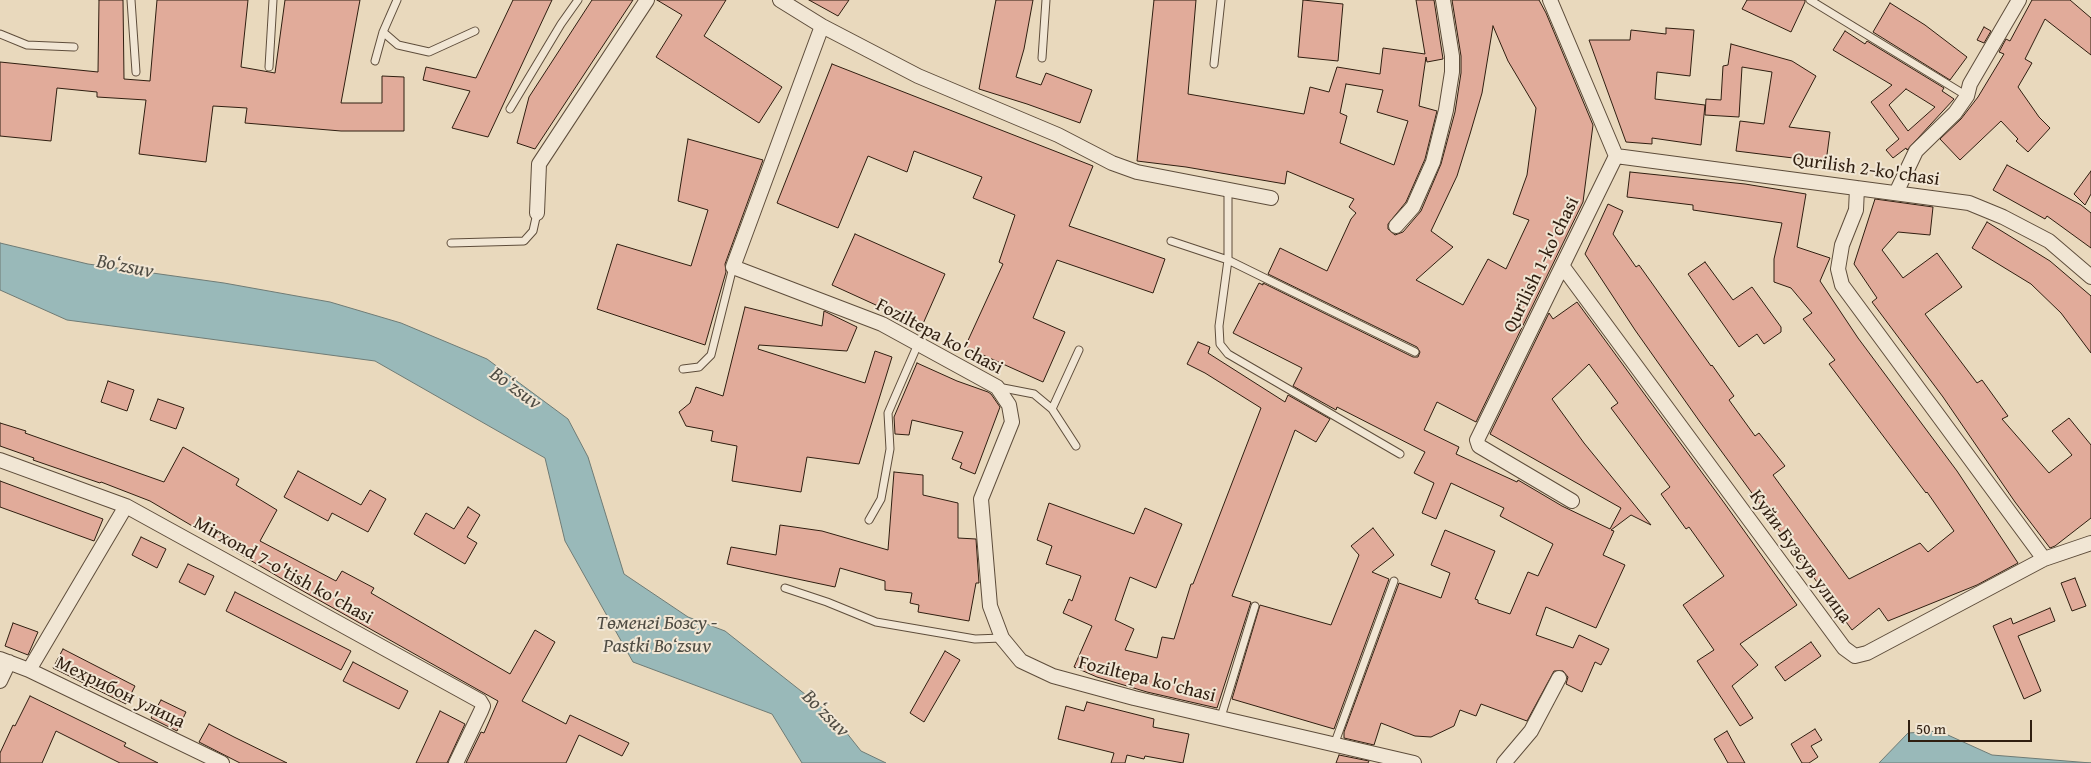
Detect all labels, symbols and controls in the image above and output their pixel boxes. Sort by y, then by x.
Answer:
street label: Qurilish 2-ko'chasi [1791,148,1941,192]
street label: Qurilish 1-ko'chasi [1499,193,1585,337]
water label: Boʻzsuv [95,250,155,284]
street label: Foziltepa ko'chasi [872,294,1006,380]
water label: Boʻzsuv [485,362,545,416]
street label: Куйи Бузсув улица [1744,486,1856,628]
street label: Mirxond 7-o'tish ko'chasi [189,512,377,630]
water label: Төменгі Бозсу - Pastki Boʻzsuv [597,612,717,659]
street label: Мехрибон улица [52,652,188,734]
street label: Foziltepa ko'chasi [1076,652,1218,708]
water label: Boʻzsuv [796,685,854,743]
scale bar [1911,710,2035,742]
text: 50 m [1916,718,1946,739]

